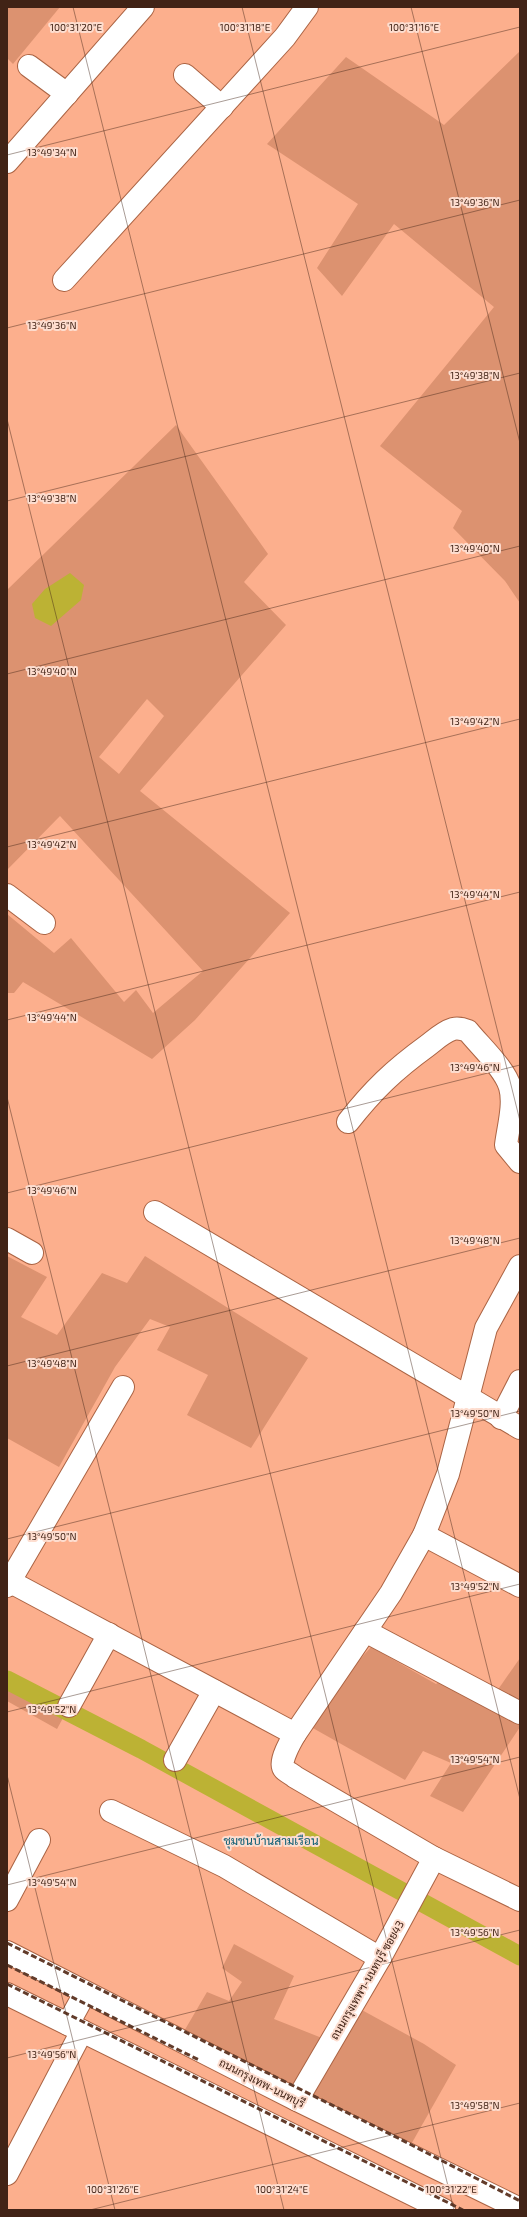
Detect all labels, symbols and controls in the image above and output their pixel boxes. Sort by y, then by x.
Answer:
text: 100°31'20"E [50,21,102,33]
text: 100°31'18"E [220,21,271,33]
text: 100°31'16"E [389,21,439,33]
text: 13°49'34"N [27,146,77,158]
text: 13°49'36"N [451,196,500,208]
text: 13°49'36"N [28,319,77,331]
text: 13°49'38"N [450,369,500,381]
text: 13°49'38"N [27,492,77,504]
text: 13°49'40"N [450,542,500,554]
text: 13°49'40"N [27,665,77,677]
text: 13°49'42"N [450,715,500,727]
text: 13°49'42"N [27,838,77,850]
text: 13°49'44"N [450,888,500,900]
text: 13°49'44"N [27,1011,77,1023]
text: 13°49'46"N [450,1061,500,1073]
text: 13°49'46"N [27,1184,77,1196]
text: 13°49'48"N [450,1234,500,1246]
text: 13°49'48"N [27,1357,77,1369]
text: 13°49'50"N [450,1407,500,1419]
text: 13°49'50"N [27,1530,77,1542]
text: 13°49'52"N [451,1580,499,1592]
text: 13°49'52"N [28,1703,76,1715]
text: 13°49'54"N [450,1753,500,1765]
district label: ชุมชนบ้านสามเรือน [223,1833,319,1850]
text: 13°49'54"N [27,1876,77,1888]
street label: ถนนกรุงเทพฯ-นนทบุรี ซอย43 [326,1918,409,2043]
text: 13°49'56"N [451,1926,499,1938]
text: 13°49'56"N [28,2048,76,2060]
street label: ถนนกรุงเทพ-นนทบุรี [216,2054,308,2112]
text: 13°49'58"N [450,2099,500,2111]
text: 100°31'26"E [87,2183,139,2195]
text: 100°31'24"E [256,2183,308,2195]
text: 100°31'22"E [425,2183,477,2195]

